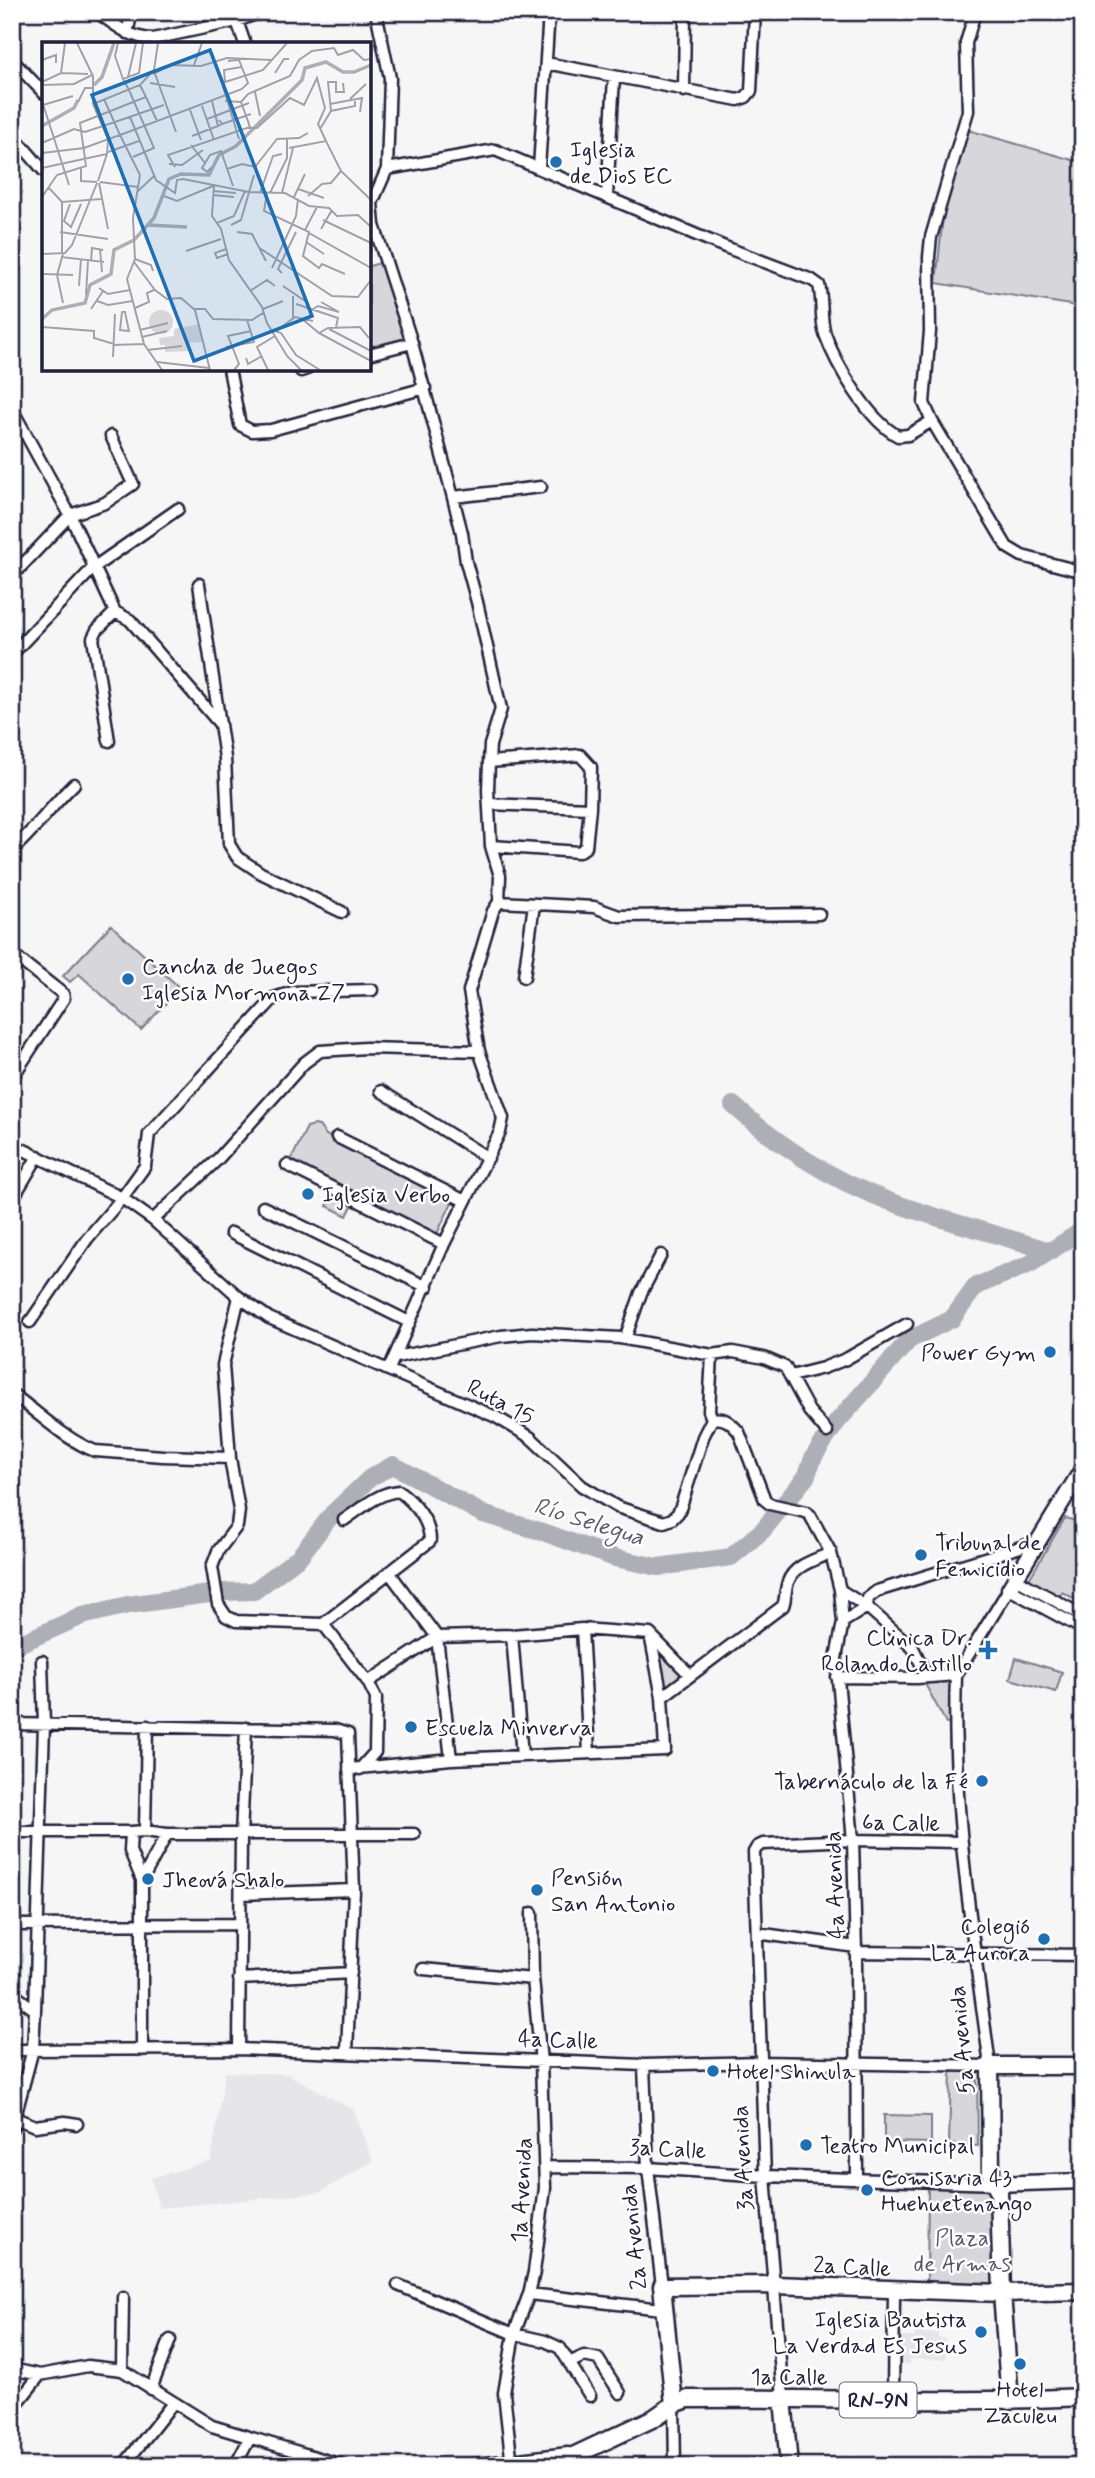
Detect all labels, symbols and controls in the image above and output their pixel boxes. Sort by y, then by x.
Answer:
inset map [42,42,371,371]
place label: Iglesia de Dios EC [570,136,672,192]
marker: Iglesia de Dios EC [548,154,564,170]
place label: Cancha de Juegos Iglesia Mormona Z7 [142,953,345,1009]
marker: Cancha de Juegos Iglesia Mormona Z7 [120,971,136,987]
place label: Iglesia Verbo [322,1181,450,1211]
marker: Iglesia Verbo [300,1186,316,1202]
place label: Power Gym [921,1339,1036,1369]
marker: Power Gym [1042,1344,1058,1360]
street label: Ruta 15 [461,1373,539,1433]
water label: Río Selegua [529,1491,648,1556]
place label: Tribunal de Femicidio [935,1529,1041,1585]
marker: Tribunal de Femicidio [913,1547,929,1563]
place label: Clinica Dr. Rolando Castillo [821,1624,972,1680]
marker: Clinica Dr. Rolando Castillo [978,1640,998,1660]
place label: Escuela Minverva [425,1714,592,1744]
marker: Escuela Minverva [403,1719,419,1735]
place label: Tabernáculo de la Fé [774,1768,968,1798]
marker: Tabernáculo de la Fé [974,1773,990,1789]
street label: 6a Calle [861,1808,941,1840]
street label: 4a Avenida [819,1830,853,1940]
place label: Pensión San Antonio [551,1864,675,1920]
place label: Jheová Shalo [162,1866,284,1896]
marker: Jheová Shalo [140,1871,156,1887]
marker: Pensión San Antonio [529,1882,545,1898]
place label: Colegió La Aurora [931,1913,1030,1969]
marker: Colegió La Aurora [1036,1931,1052,1947]
street label: 5a Avenida [943,1984,983,2095]
street label: 4a Calle [517,2025,599,2057]
place label: Hotel Shinula [727,2058,856,2088]
marker: Hotel Shinula [705,2063,721,2079]
street label: 3a Avenida [726,2104,762,2211]
place label: Teatro Municipal [820,2132,974,2162]
street label: 3a Calle [629,2133,707,2167]
street label: 1a Avenida [505,2137,541,2243]
marker: Teatro Municipal [798,2137,814,2153]
place label: Comisaria 43 Huehuetenango [881,2164,1032,2222]
street label: 2a Avenida [615,2182,655,2291]
marker: Comisaria 43 Huehuetenango [859,2182,875,2198]
park label: Plaza de Armas [913,2224,1011,2280]
street label: 2a Calle [812,2251,892,2285]
place label: Iglesia Bautista La Verdad Es Jesus [773,2306,967,2362]
marker: Iglesia Bautista La Verdad Es Jesus [973,2324,989,2340]
marker: Hotel Zaculeu [1012,2356,1028,2372]
street label: 1a Calle [751,2363,828,2393]
place label: Hotel Zaculeu [983,2376,1057,2432]
road number: RN-9N [840,2382,917,2418]

